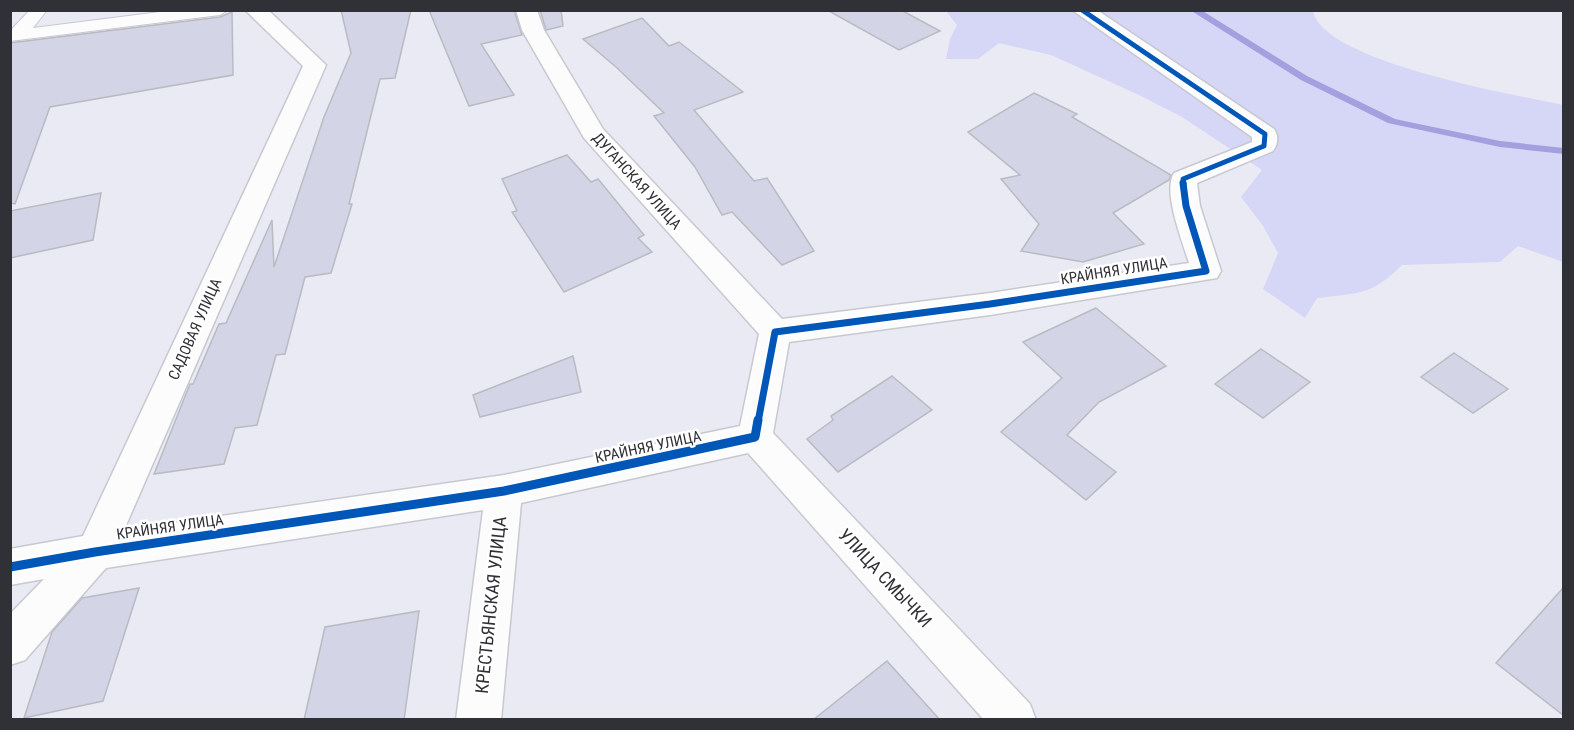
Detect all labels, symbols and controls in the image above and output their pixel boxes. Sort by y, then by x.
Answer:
street label: ДУГАНСКАЯ УЛИЦА [589,129,685,233]
street label: КРАЙНЯЯ УЛИЦА [1059,254,1169,288]
street label: САДОВАЯ УЛИЦА [165,275,226,383]
street label: КРАЙНЯЯ УЛИЦА [593,427,703,467]
street label: КРАЙНЯЯ УЛИЦА [115,511,225,543]
street label: КРЕСТЬЯНСКАЯ УЛИЦА [471,515,510,695]
street label: УЛИЦА СМЫЧКИ [834,524,936,631]

